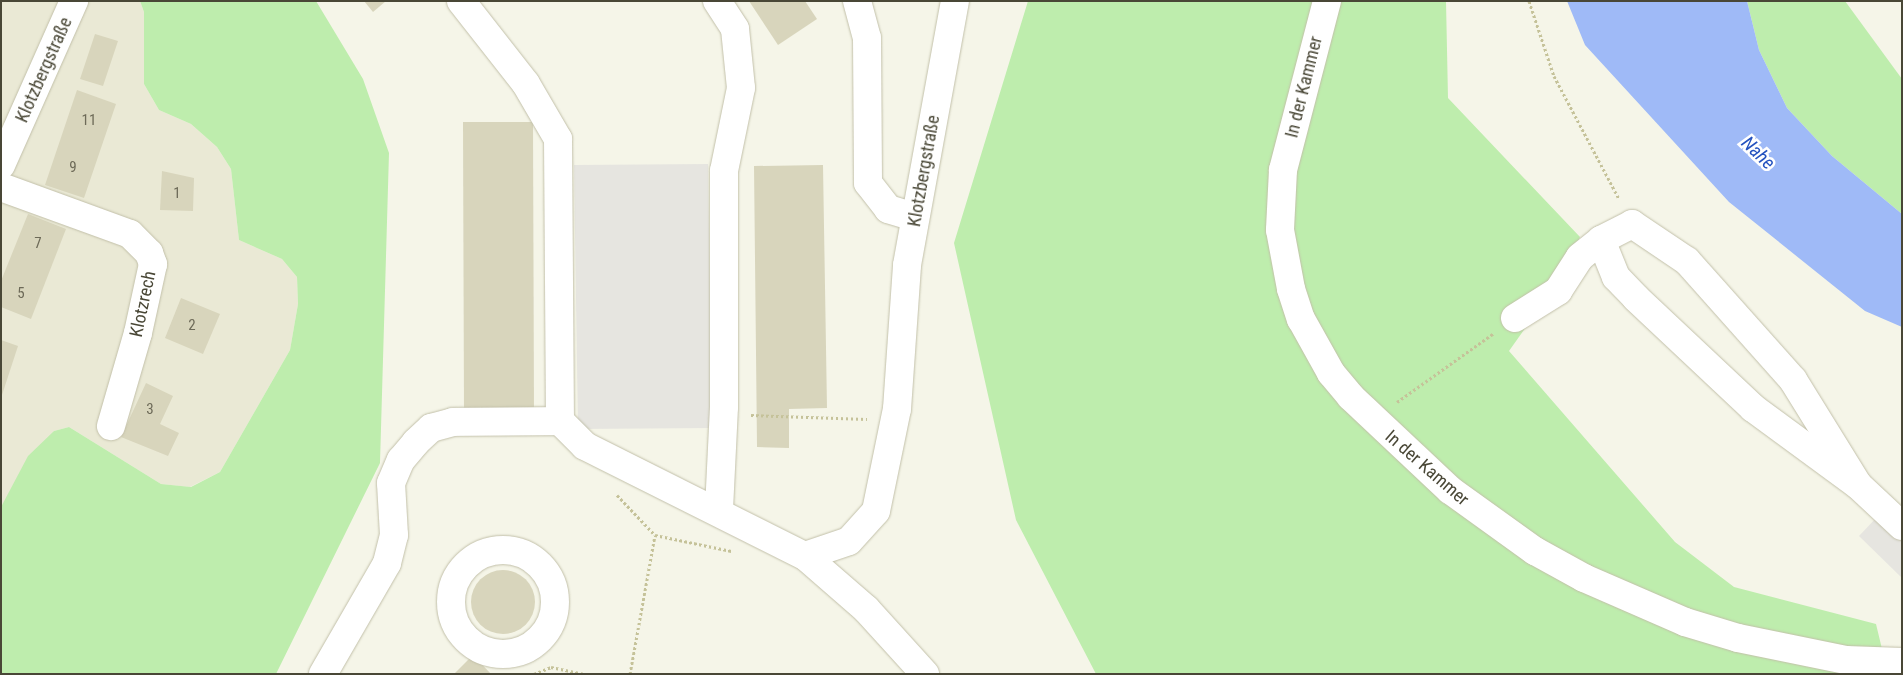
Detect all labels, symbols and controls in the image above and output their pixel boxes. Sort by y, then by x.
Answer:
street label: Klotzbergstraße [11,14,77,126]
street label: In der Kammer [1281,34,1327,140]
house number: 11 [82,112,96,130]
street label: Klotzbergstraße [904,114,944,228]
water label: Nahe [1736,132,1780,174]
house number: 9 [69,159,77,177]
house number: 1 [173,185,181,203]
house number: 7 [34,235,42,253]
street label: Klotzrech [125,269,161,339]
house number: 5 [17,285,25,303]
house number: 2 [188,317,196,335]
house number: 3 [146,401,154,419]
street label: In der Kammer [1381,426,1473,510]

